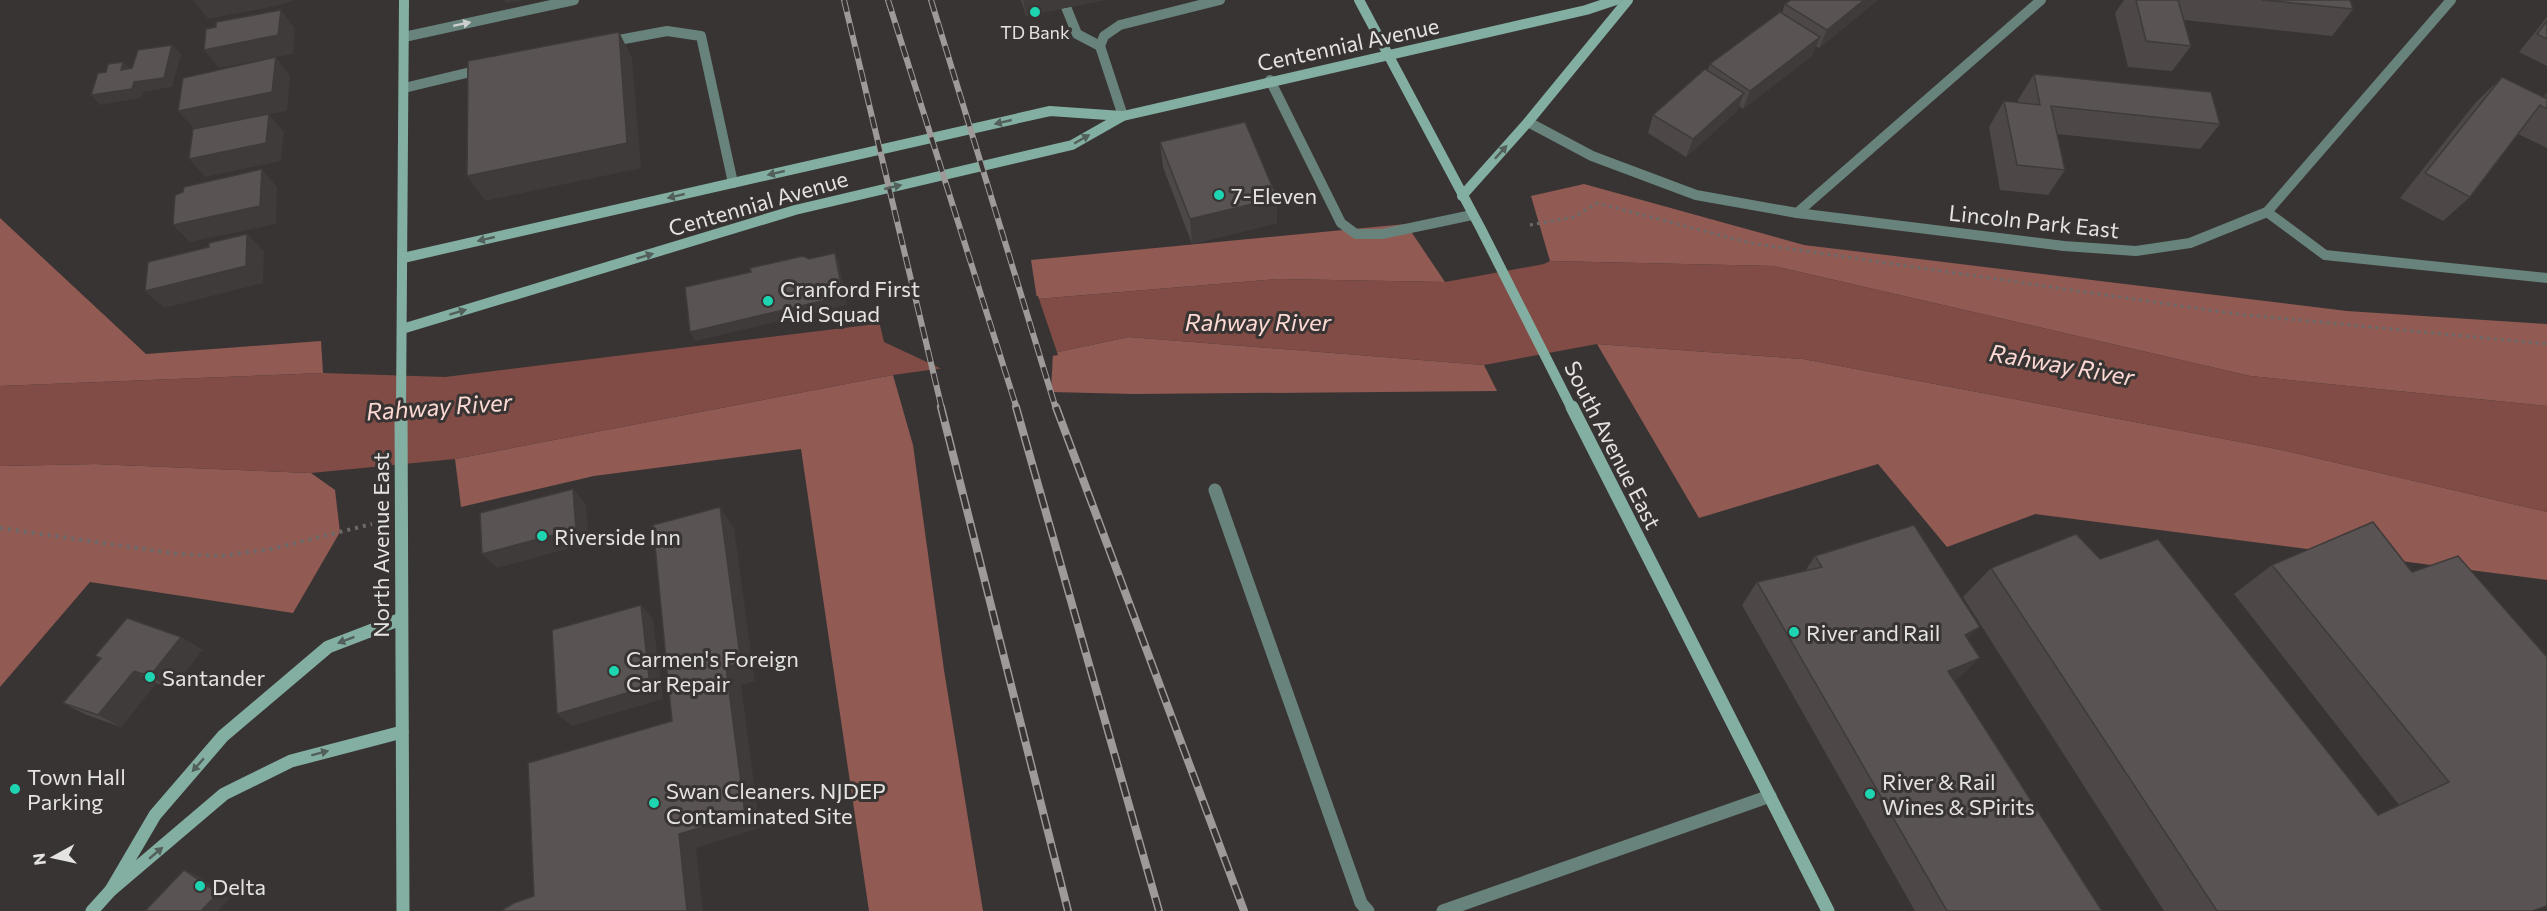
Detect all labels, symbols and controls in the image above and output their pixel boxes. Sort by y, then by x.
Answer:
marker: TD Bank [1028,5,1042,19]
street label: Centennial Avenue [1255,12,1441,76]
one-way arrow [452,19,471,29]
place label: TD Bank [1000,21,1070,43]
one-way arrow [994,117,1012,127]
one-way arrow [1074,134,1090,145]
one-way arrow [1494,145,1507,160]
street label: Centennial Avenue [665,164,851,242]
one-way arrow [766,169,785,178]
one-way arrow [884,181,902,191]
place label: 7-Eleven [1231,182,1317,209]
marker: 7-Eleven [1212,188,1226,202]
one-way arrow [667,191,686,201]
street label: Lincoln Park East [1948,199,2120,243]
one-way arrow [477,234,495,244]
one-way arrow [636,251,654,260]
place label: Cranford First Aid Squad [780,275,920,327]
marker: Cranford First Aid Squad [761,294,775,308]
one-way arrow [449,307,467,316]
water label: Rahway River [1185,307,1333,336]
water label: Rahway River [1987,337,2138,391]
street label: South Avenue East [1559,356,1667,534]
water label: Rahway River [365,386,514,426]
street label: North Avenue East [367,452,394,638]
place label: Riverside Inn [554,523,681,550]
marker: Riverside Inn [535,529,549,543]
place label: River and Rail [1806,619,1940,646]
marker: River and Rail [1787,625,1801,639]
one-way arrow [337,635,355,645]
place label: Carmen's Foreign Car Repair [626,645,799,697]
place label: Santander [162,664,265,691]
marker: Carmen's Foreign Car Repair [607,664,621,678]
marker: Santander [143,670,157,684]
one-way arrow [311,748,330,758]
one-way arrow [192,757,205,773]
place label: Town Hall Parking [27,763,126,815]
place label: River & Rail Wines & SPirits [1882,768,2035,820]
place label: Swan Cleaners. NJDEP Contaminated Site [666,777,886,829]
marker: Town Hall Parking [8,782,22,796]
marker: River & Rail Wines & SPirits [1863,787,1877,801]
marker: Swan Cleaners. NJDEP Contaminated Site [647,796,661,810]
north arrow [24,827,84,887]
one-way arrow [148,846,164,859]
text: N [28,852,49,866]
place label: Delta [212,873,266,900]
marker: Delta [193,879,207,893]

